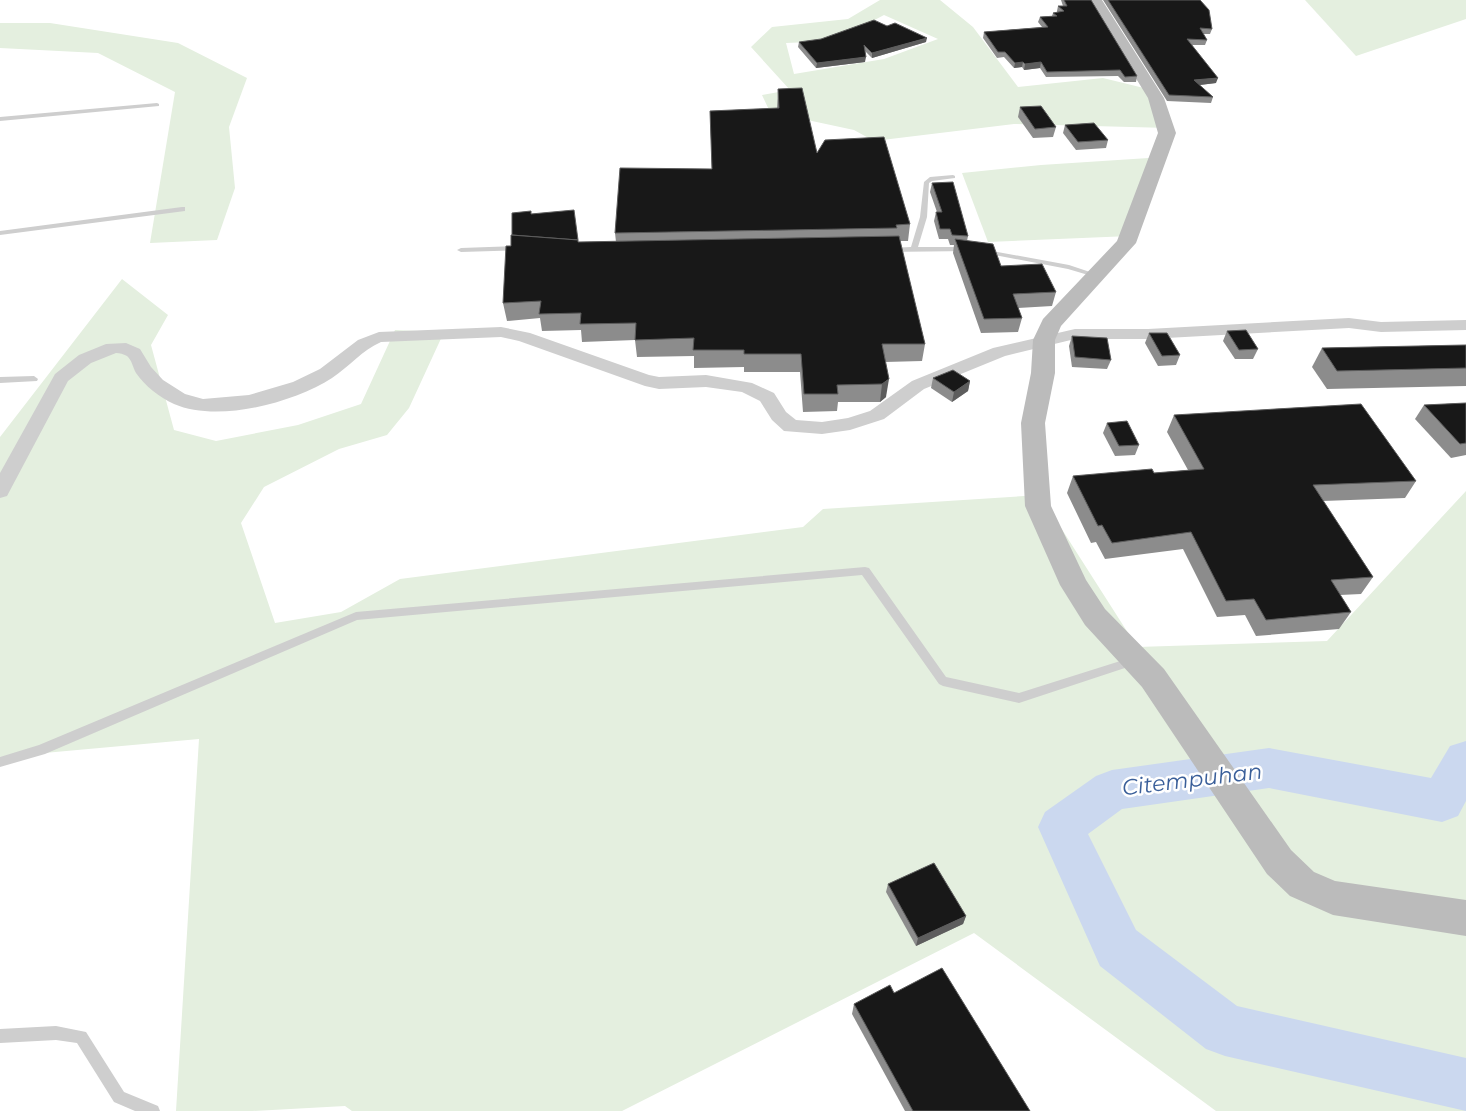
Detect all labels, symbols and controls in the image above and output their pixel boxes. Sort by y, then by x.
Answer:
water label: Citempuhan [1120,757,1264,802]

